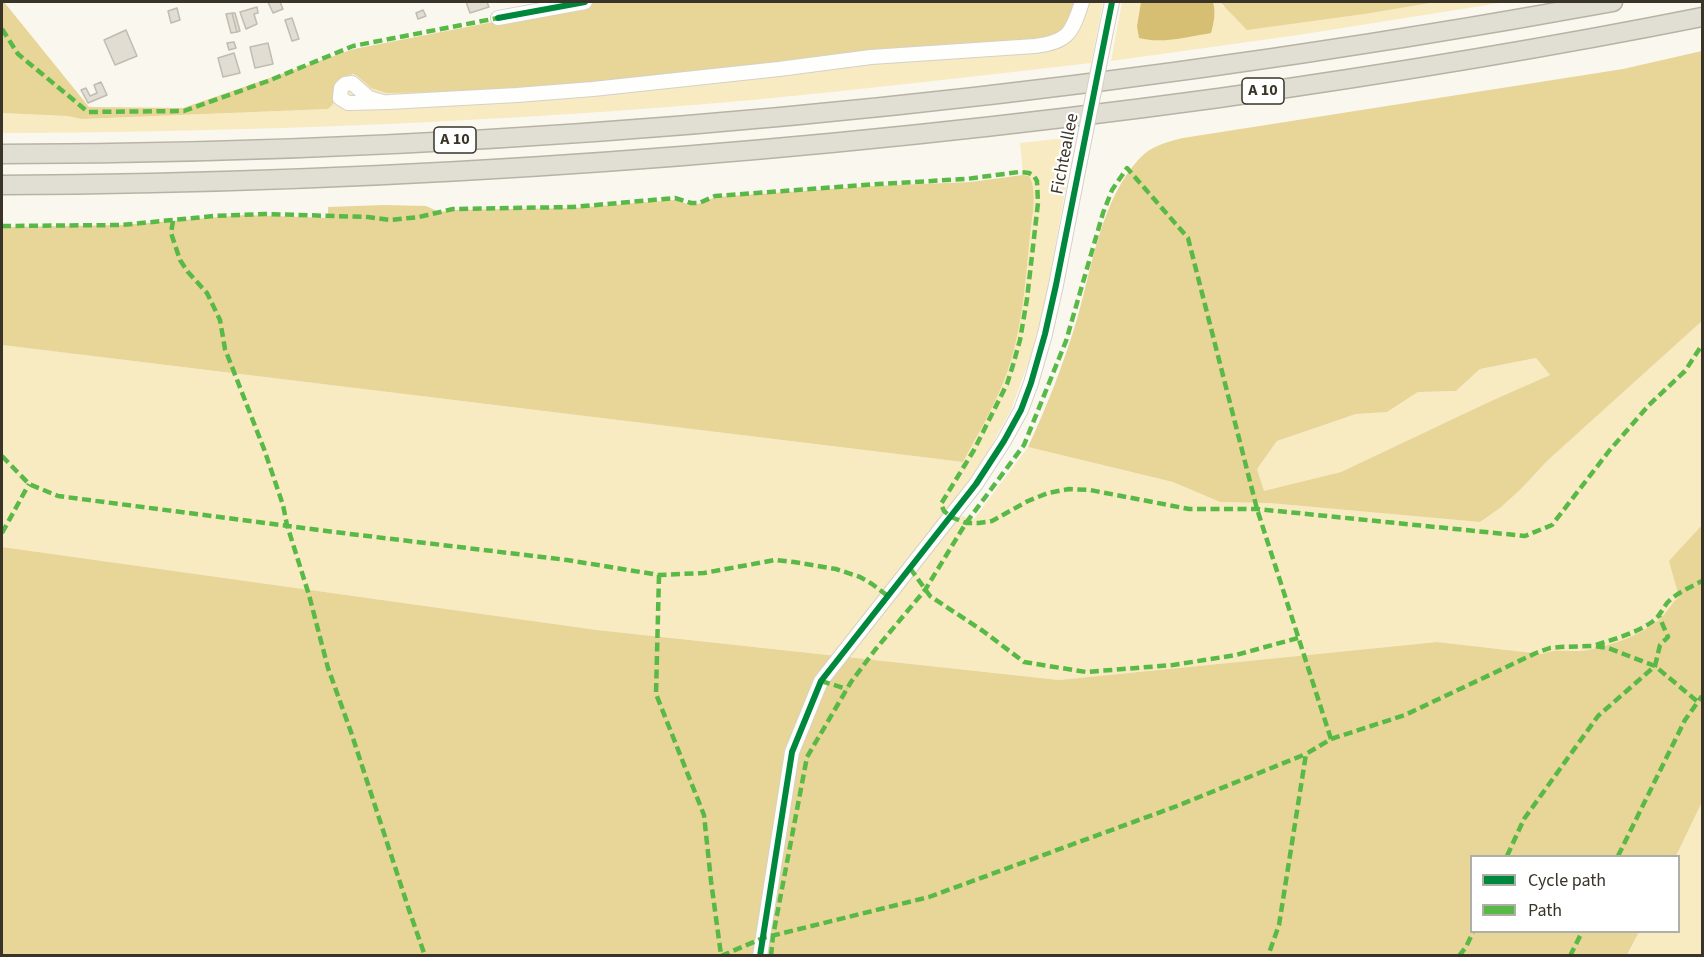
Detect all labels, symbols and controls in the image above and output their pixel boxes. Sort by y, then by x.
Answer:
road number: A 10 [1242,78,1284,104]
street label: Fichteallee [1048,112,1084,196]
road number: A 10 [434,127,476,153]
legend [1470,855,1680,933]
text: Cycle path [1528,868,1606,893]
text: Path [1528,898,1562,923]

